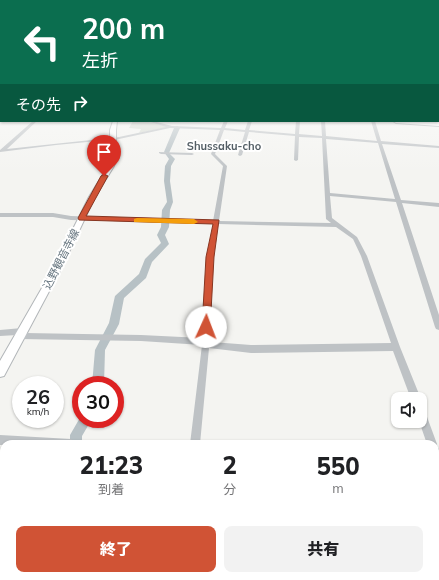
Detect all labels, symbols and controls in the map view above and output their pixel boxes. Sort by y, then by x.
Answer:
text: 200 m [82,11,165,46]
icon: left [16,16,68,68]
text: 左折 [82,49,118,72]
icon: right [69,92,91,114]
text: その先 [16,95,61,114]
pin [87,135,121,176]
district label: Shussaku-cho [187,139,262,153]
icon: arrive [93,141,115,163]
street label: 込野観音寺線 [40,226,82,292]
position arrow [185,306,227,348]
speed limit sign: 30 [72,376,124,428]
text: 26 [26,384,50,409]
map controls [391,392,427,428]
button: sound [391,392,427,428]
text: km/h [27,405,49,418]
text: 21:23 [79,450,143,480]
text: 2 [223,450,237,480]
text: 550 [316,451,360,481]
text: m [332,480,344,496]
text: 到着 [98,481,124,497]
text: 分 [223,481,236,497]
button: 終了 [16,526,216,572]
button: 共有 [224,526,423,572]

